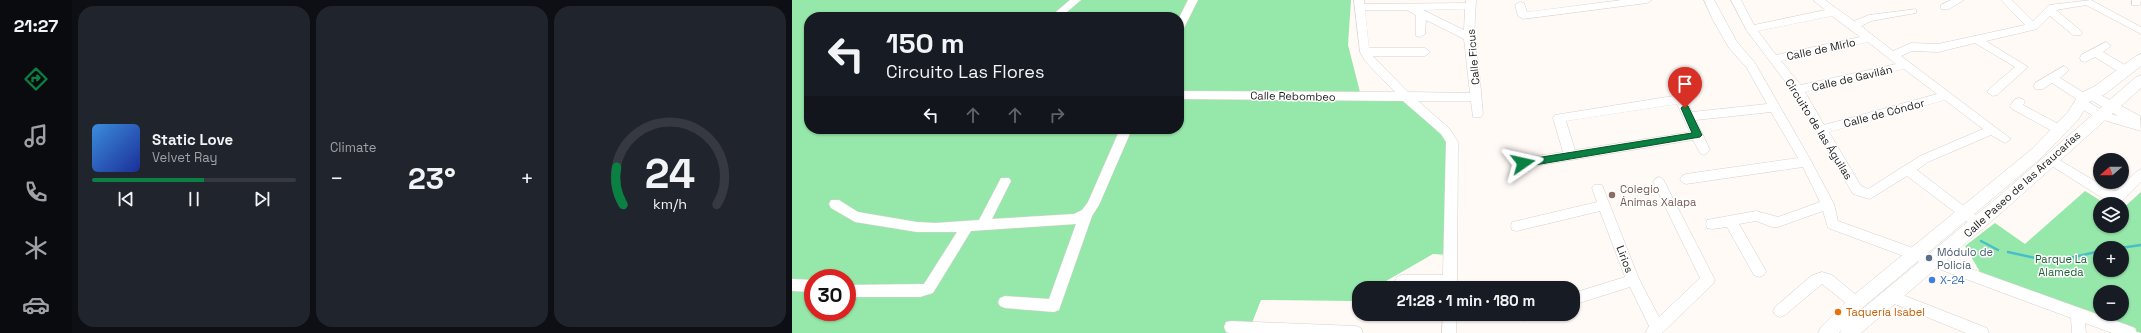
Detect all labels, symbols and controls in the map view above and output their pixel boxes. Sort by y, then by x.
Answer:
text: 21:27 [14,14,58,37]
text: 150 m [886,25,965,61]
icon: left [820,28,872,80]
street label: Calle Ficus [1464,28,1482,85]
street label: Calle de Mirlo [1785,35,1857,63]
text: Circuito Las Flores [886,60,1044,83]
street label: Calle de Gavilán [1810,62,1894,94]
icon: directions [22,65,50,93]
pin [1668,67,1702,108]
icon: arrive [1674,73,1696,95]
street label: Circuito de las Águilas [1782,76,1856,182]
street label: Calle Rebombeo [1250,88,1336,104]
street label: Calle de Cóndor [1842,95,1926,131]
icon: left [920,104,942,126]
icon: ahead [962,104,984,126]
icon: ahead [1004,104,1026,126]
icon: right [1046,104,1068,126]
icon: music [22,122,50,150]
street label: Calle Paseo de las Araucarias [1961,128,2083,240]
text: Static Love [152,130,233,149]
text: Climate [330,139,376,156]
position arrow [1502,142,1544,184]
text: 24 [645,146,695,199]
text: Velvet Ray [152,149,217,166]
north arrow [2093,153,2129,189]
map controls [2093,153,2129,321]
text: 23° [408,159,456,198]
text: − [330,164,344,192]
text: + [520,164,534,192]
icon: phone [22,178,50,206]
place label: Colegio Ánimas Xalapa [1620,182,1697,209]
icon: previous [115,188,137,210]
icon: pause [183,188,205,210]
icon: next [251,188,273,210]
marker: Colegio Ánimas Xalapa [1607,190,1617,200]
text: km/h [653,194,687,212]
button: layers [2093,197,2129,233]
icon: climate [22,234,50,262]
button: + [2093,241,2129,277]
street label: Lirios [1613,243,1637,275]
place label: Módulo de Policía [1937,245,1993,272]
park label: Parque La Alameda [2035,252,2088,279]
marker: Módulo de Policía [1924,253,1934,263]
speed limit sign: 30 [804,269,856,321]
place label: X-24 [1940,273,1965,287]
marker: X-24 [1927,275,1937,285]
button: − [2093,285,2129,321]
icon: car [22,291,50,319]
text: 21:28 · 1 min · 180 m [1397,291,1535,310]
place label: Taquería Isabel [1846,305,1925,319]
marker: Taquería Isabel [1833,307,1843,317]

